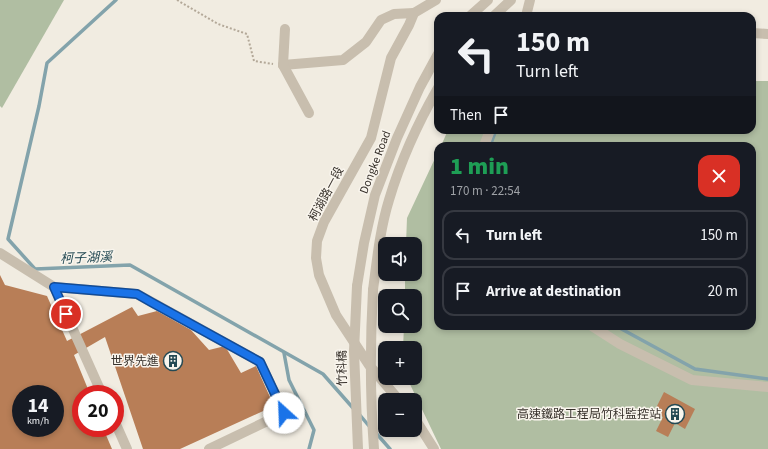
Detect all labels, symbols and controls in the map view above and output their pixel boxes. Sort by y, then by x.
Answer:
text: 150 m [516,22,590,62]
icon: left [450,28,502,80]
text: Turn left [516,59,578,84]
icon: arrive [490,104,512,126]
text: Then [450,105,482,126]
street label: Dongke Road [356,128,395,196]
text: 1 min [450,149,509,184]
button: close [698,155,740,197]
street label: 柯湖路一段 [305,164,348,225]
text: 170 m · 22:54 [450,182,520,200]
icon: left [452,224,474,246]
text: Turn left [486,225,542,246]
text: 150 m [700,225,738,246]
map controls [378,237,422,437]
button: sound [378,237,422,281]
water label: 柯子湖溪 [60,248,114,268]
icon: arrive [452,280,474,302]
text: Arrive at destination [486,281,621,302]
text: 20 m [708,281,738,302]
button: search [378,289,422,333]
pin [49,297,83,331]
icon: arrive [55,303,77,325]
button: + [378,341,422,385]
building icon: 世界先進 [162,350,184,372]
street label: 竹科橋 [334,350,351,386]
place label: 世界先進 [111,353,159,370]
speed limit sign: 20 [72,385,124,437]
text: 14 [27,392,49,420]
position arrow [263,392,305,434]
button: − [378,393,422,437]
building icon: 高速鐵路工程局竹科監控站 [664,403,686,425]
place label: 高速鐵路工程局竹科監控站 [517,406,661,423]
text: km/h [27,414,49,428]

